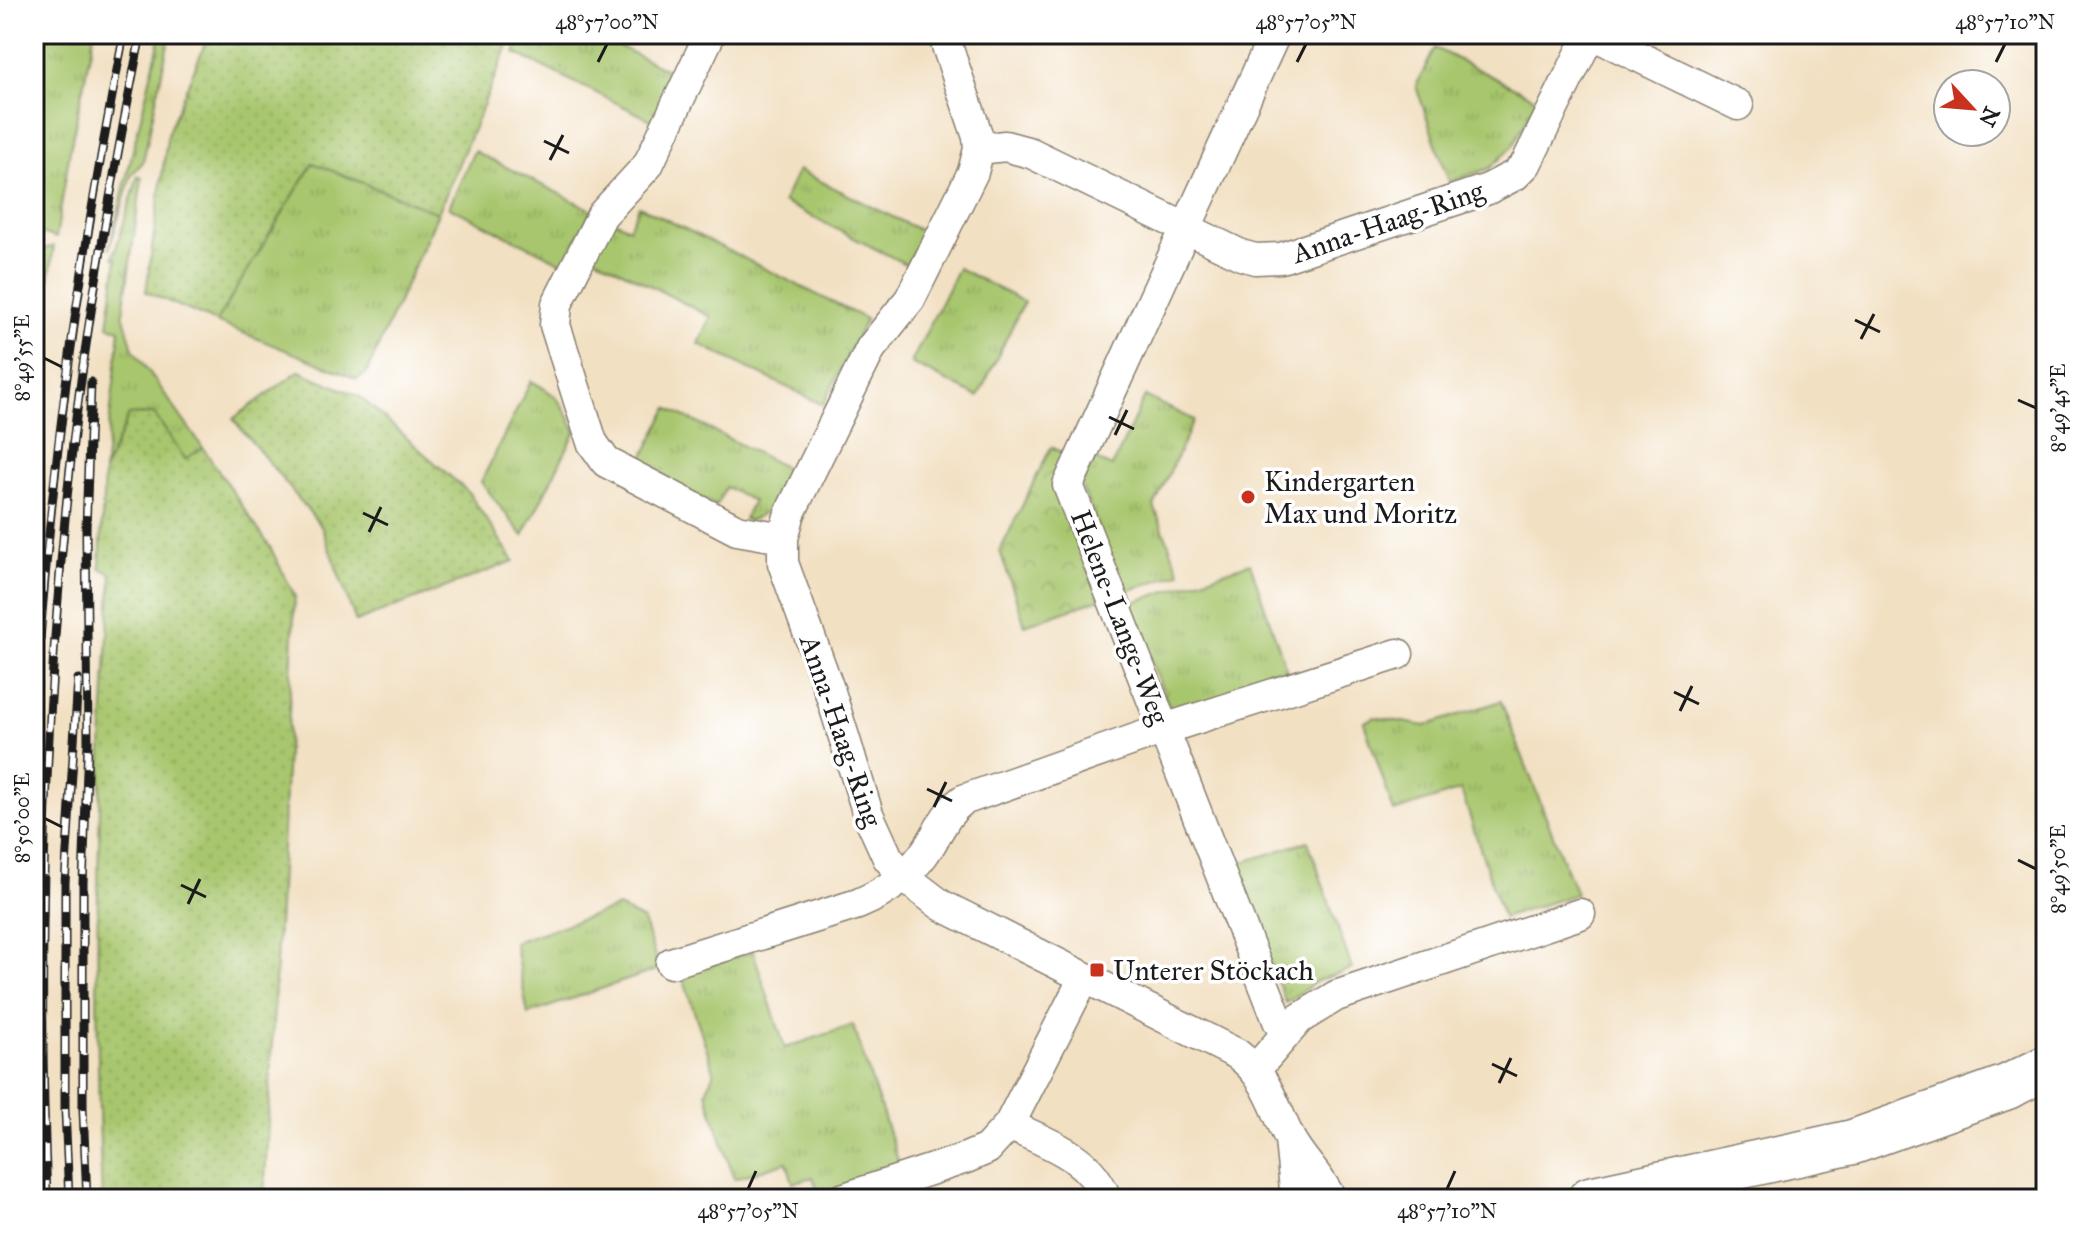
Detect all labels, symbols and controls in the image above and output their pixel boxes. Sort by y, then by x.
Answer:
text: 48°57'00"N [555,10,659,34]
text: 48°57'05"N [1255,10,1357,34]
text: 48°57'10"N [1955,10,2055,34]
north arrow [1932,68,2012,148]
text: N [1973,102,2006,131]
street label: Anna-Haag-Ring [1287,173,1489,272]
text: 8°49'55"E [10,315,34,401]
text: 8°49'45"E [2046,364,2070,452]
place label: Kindergarten Max und Moritz [1264,464,1457,531]
marker: Kindergarten Max und Moritz [1239,488,1257,506]
street label: Helene-Lange-Weg [1063,505,1177,730]
street label: Anna-Haag-Ring [791,630,890,832]
text: 8°50'00"E [10,773,34,863]
text: 8°49'50"E [2046,824,2070,914]
place label: Unterer Stöckach [1113,953,1314,988]
marker: Unterer Stöckach [1088,961,1106,979]
text: 48°57'05"N [697,1199,799,1223]
text: 48°57'10"N [1397,1199,1497,1223]

